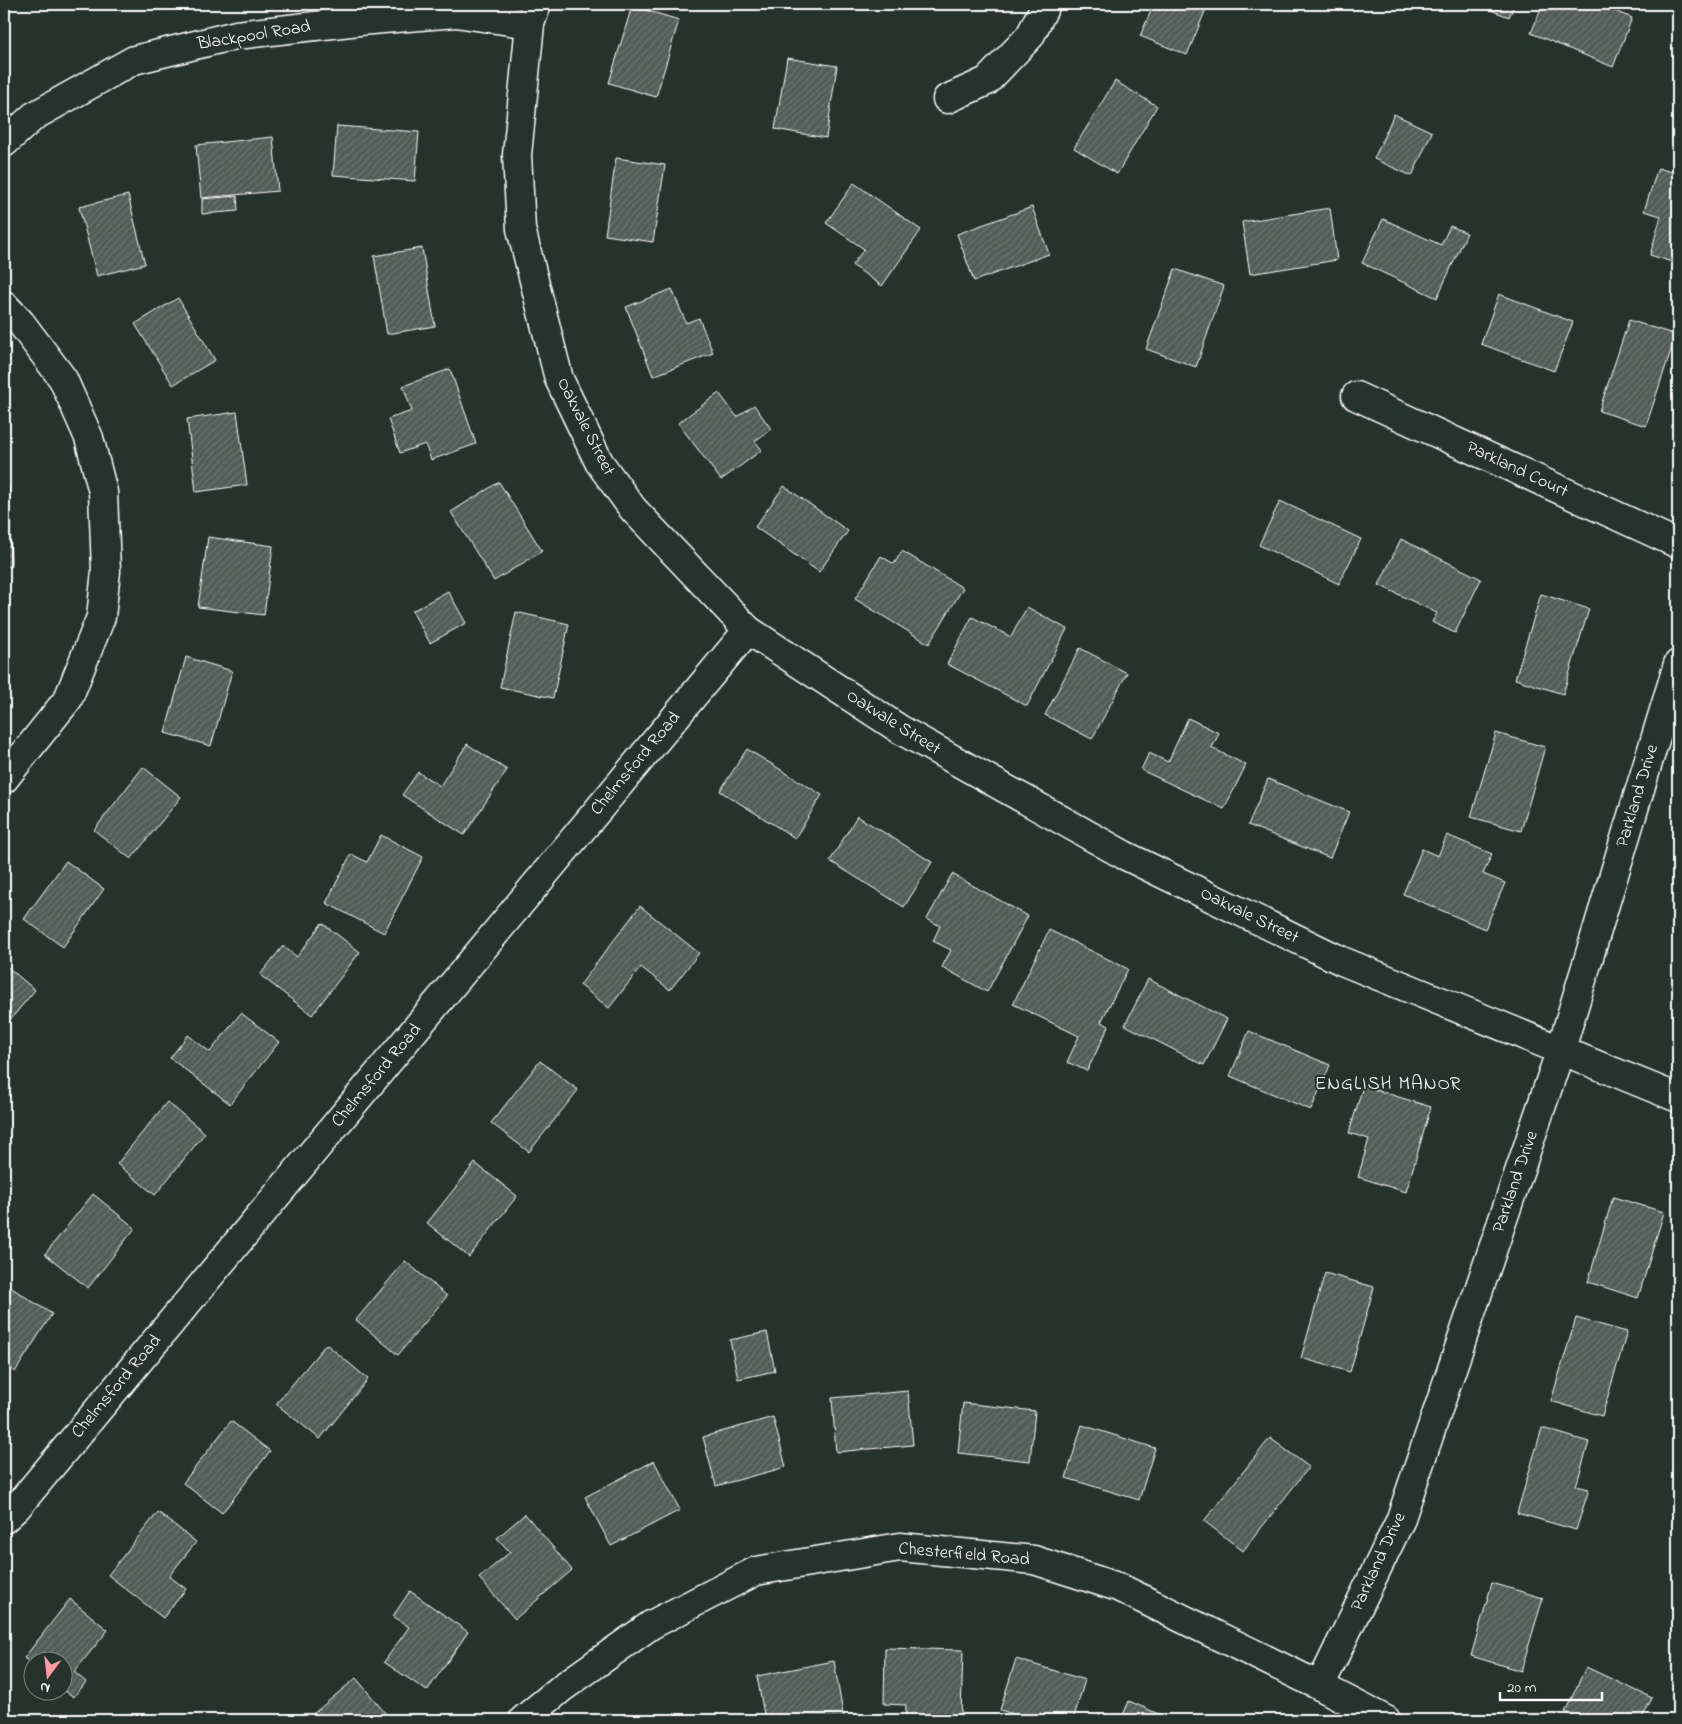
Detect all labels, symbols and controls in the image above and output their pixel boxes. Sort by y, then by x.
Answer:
street label: Blackpool Road [195,14,312,58]
street label: Oakvale Street [549,373,621,481]
street label: Parkland Court [1462,435,1572,505]
street label: Oakvale Street [841,684,945,762]
street label: Chelmsford Road [585,706,687,822]
street label: Parkland Drive [1610,740,1666,851]
street label: Oakvale Street [1195,881,1303,951]
street label: Chelmsford Road [326,1018,428,1134]
district label: ENGLISH MANOR [1315,1071,1461,1098]
street label: Parkland Drive [1486,1127,1546,1237]
street label: Chelmsford Road [66,1329,168,1445]
street label: Parkland Drive [1345,1507,1414,1616]
street label: Chesterfield Road [897,1536,1031,1574]
north arrow [22,1652,72,1702]
scale bar [1500,1669,1602,1701]
text: N [38,1676,52,1698]
text: 20 m [1507,1677,1537,1699]

